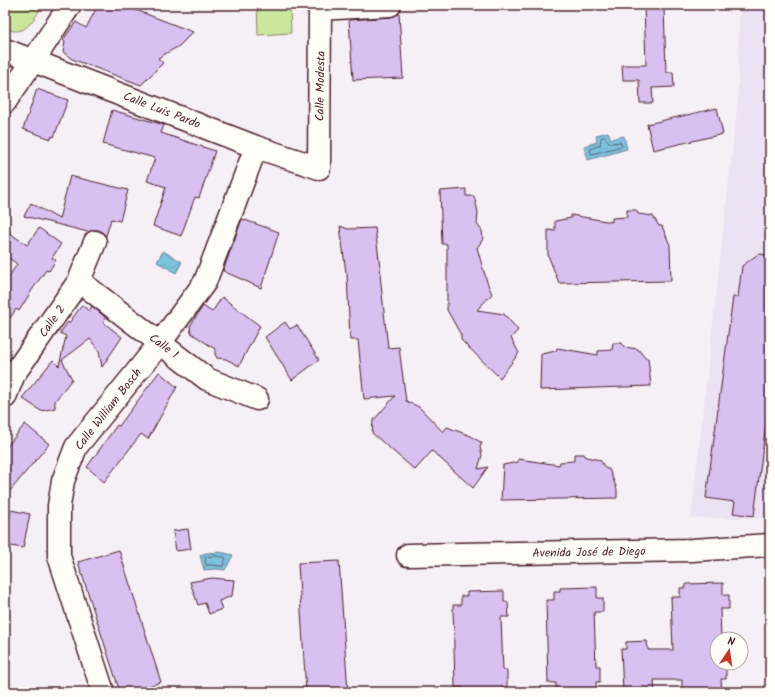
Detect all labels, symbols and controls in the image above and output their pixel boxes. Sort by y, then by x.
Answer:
street label: Calle Modesta [310,50,331,121]
street label: Calle Luis Pardo [120,87,203,134]
street label: Calle 2 [34,301,70,341]
street label: Calle 1 [145,329,183,364]
street label: Calle William Bosch [70,364,147,454]
street label: Avenida José de Diego [532,542,646,563]
north arrow [709,631,749,671]
text: N [726,633,736,652]

